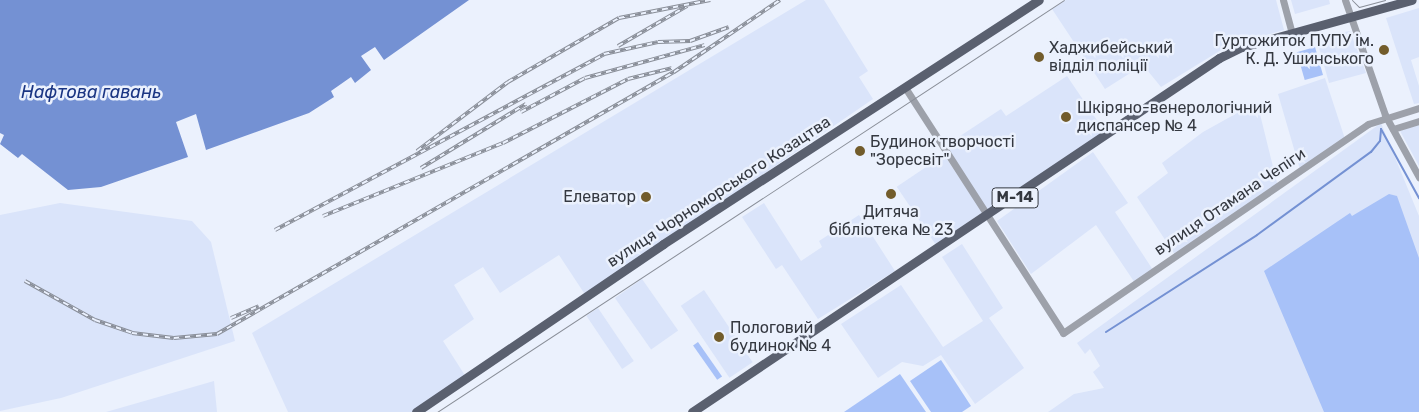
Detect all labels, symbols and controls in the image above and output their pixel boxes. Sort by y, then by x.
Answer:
place label: Гуртожиток ПУПУ ім. К. Д. Ушинського [1214,31,1374,69]
place label: Хаджибейський відділ поліції [1049,38,1173,76]
marker: Гуртожиток ПУПУ ім. К. Д. Ушинського [1378,44,1390,56]
marker: Хаджибейський відділ поліції [1033,51,1045,63]
water label: Нафтова гавань [21,81,161,103]
place label: Шкіряно-венерологічний диспансер № 4 [1077,98,1272,136]
marker: Шкіряно-венерологічний диспансер № 4 [1059,110,1073,124]
street label: вулиця Чорноморського Козацтва [604,112,834,272]
place label: Будинок творчості "Зоресвіт" [870,132,1015,170]
street label: вулиця Отамана Чепіги [1151,144,1309,260]
marker: Будинок творчості "Зоресвіт" [854,145,866,157]
road number: М-14 [991,186,1039,210]
place label: Елеватор [563,187,636,207]
marker: Дитяча бібліотека № 23 [885,188,897,200]
marker: Елеватор [640,191,652,203]
place label: Дитяча бібліотека № 23 [829,202,953,240]
place label: Пологовий будинок № 4 [730,318,831,356]
marker: Пологовий будинок № 4 [712,330,726,344]

